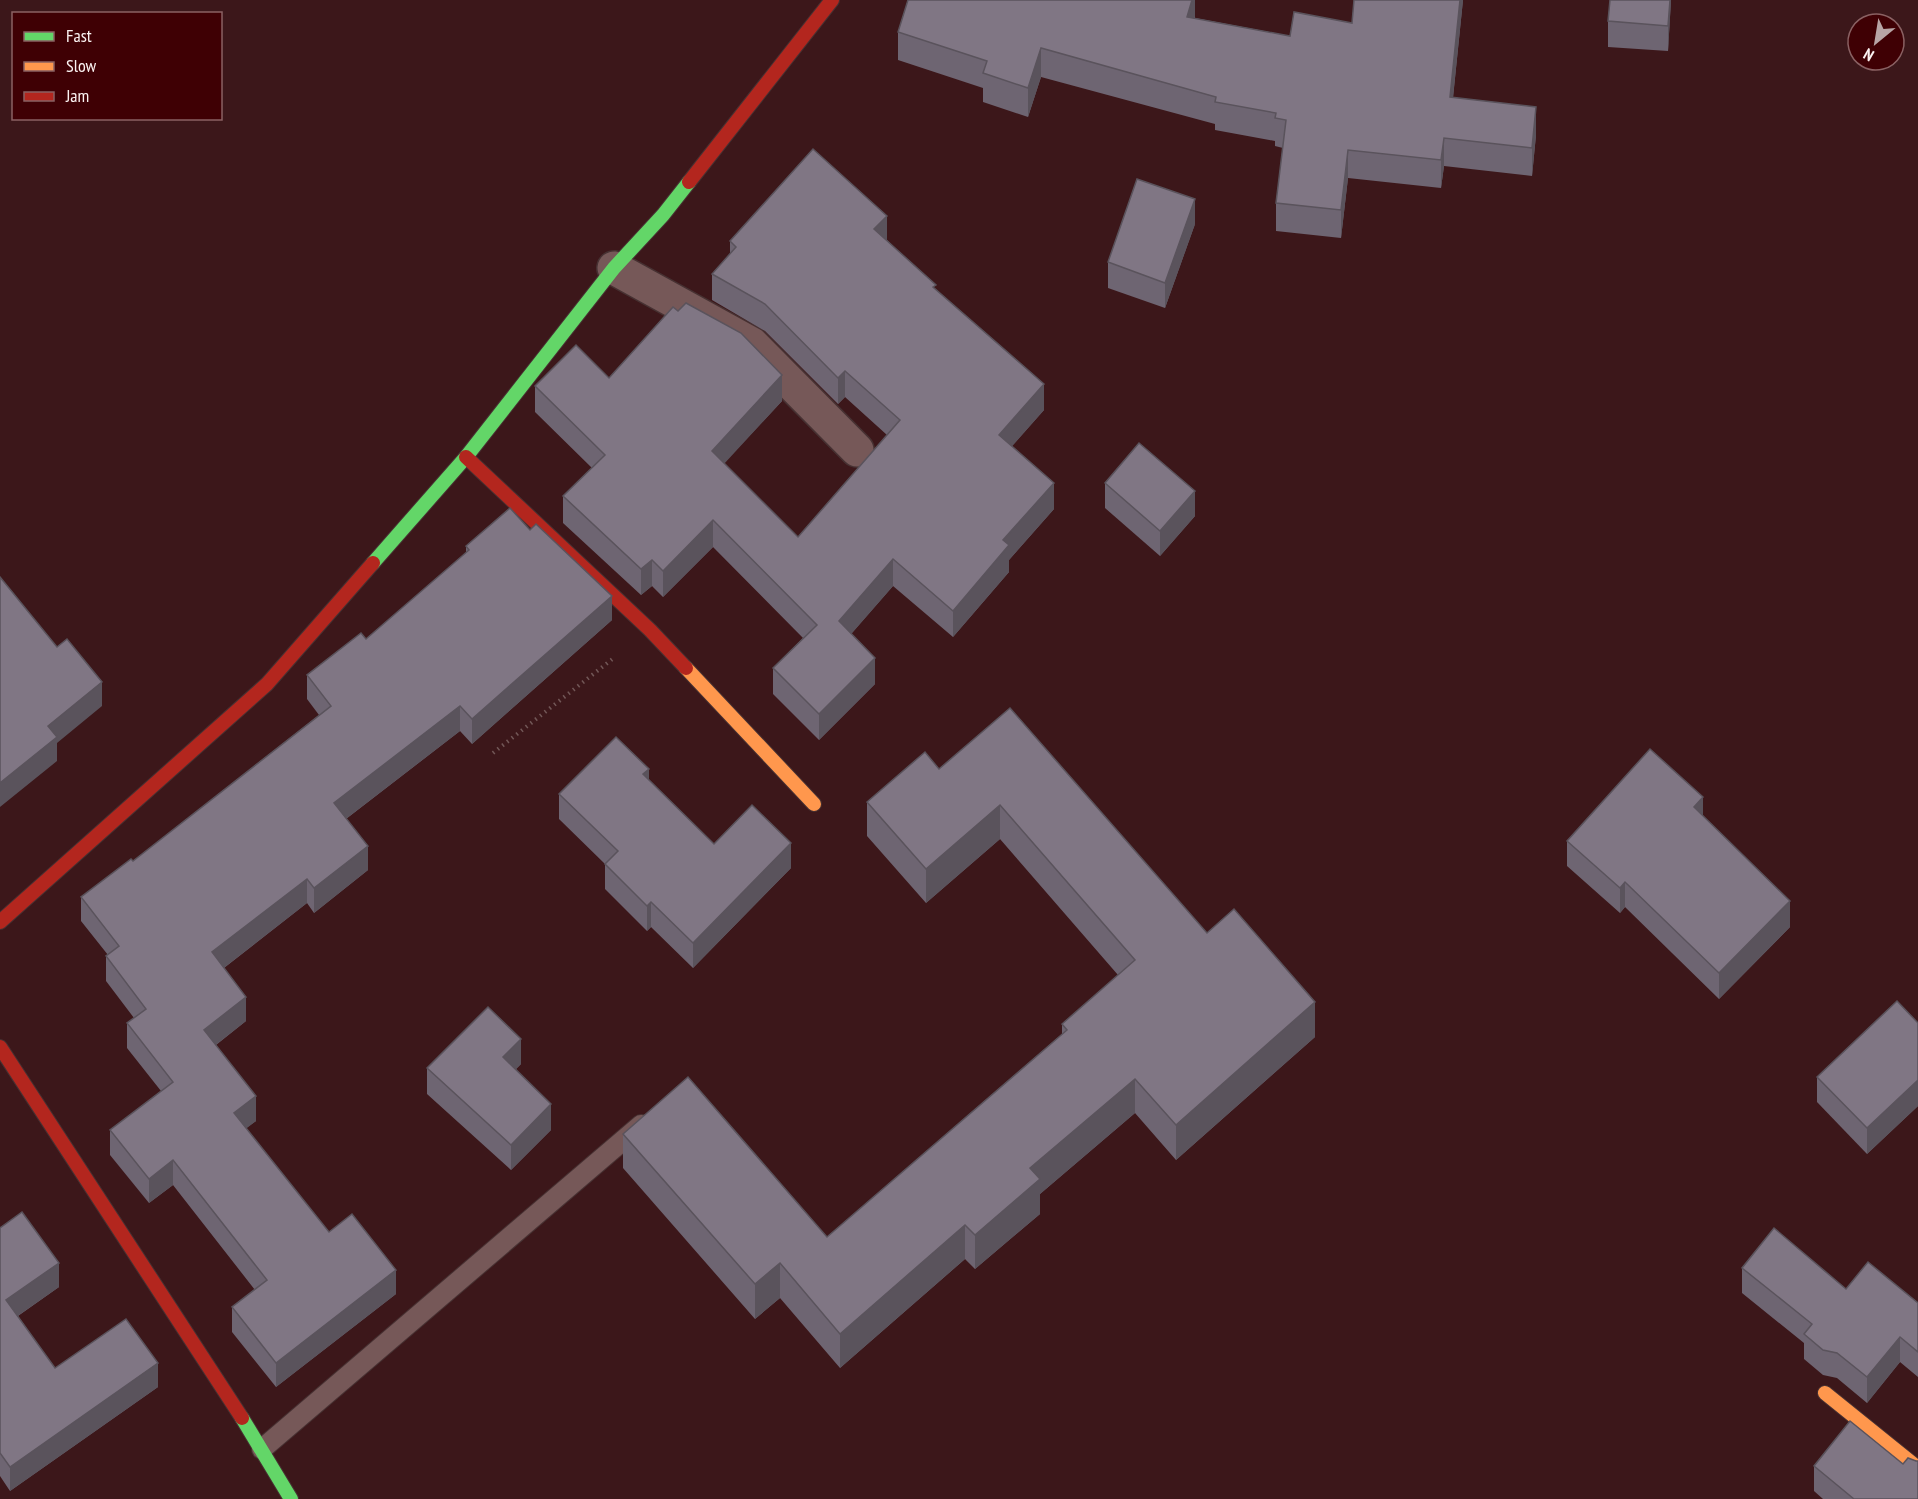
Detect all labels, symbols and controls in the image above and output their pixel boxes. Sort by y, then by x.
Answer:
legend [12,12,222,120]
north arrow [1846,12,1906,72]
text: Fast [66,24,92,47]
text: N [1860,44,1877,66]
text: Slow [66,54,97,77]
text: Jam [65,84,89,107]

